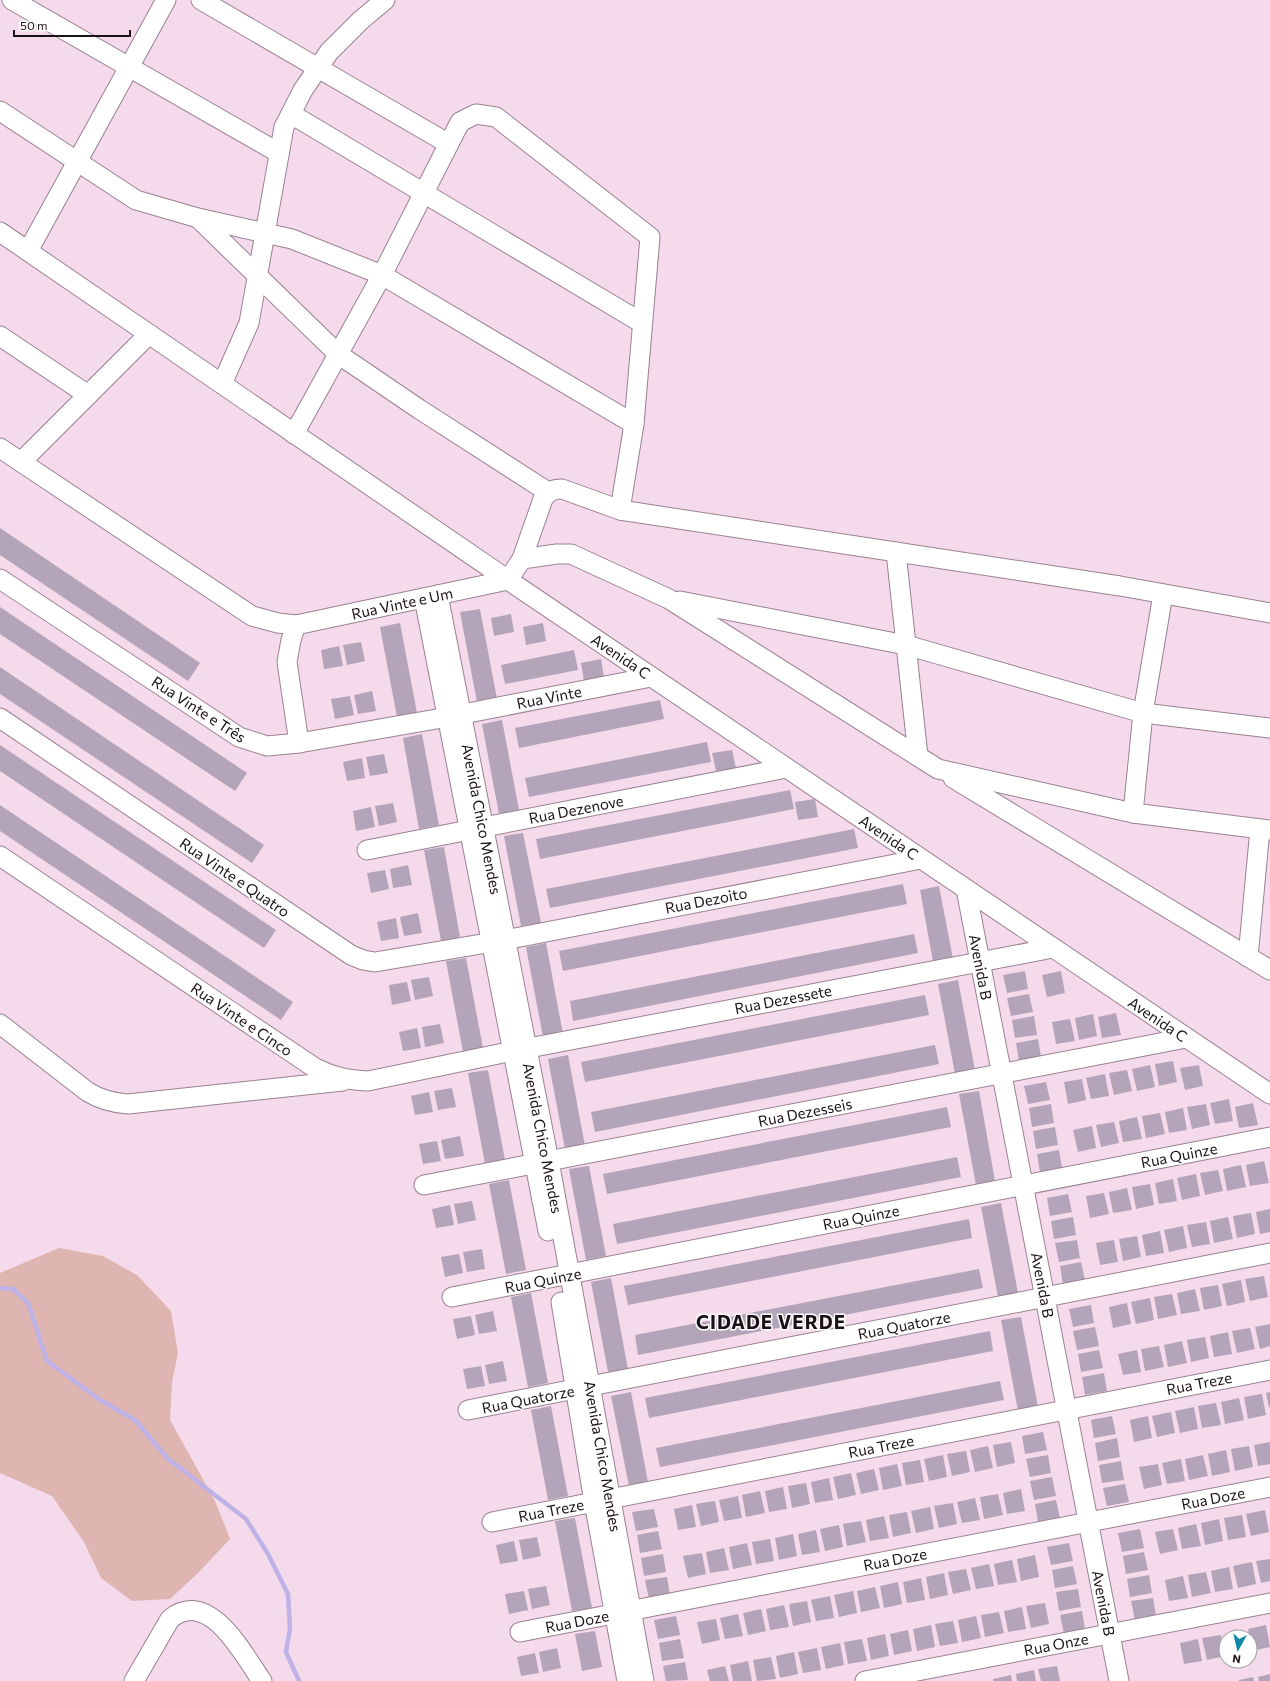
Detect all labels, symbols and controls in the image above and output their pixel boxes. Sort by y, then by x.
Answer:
scale bar [14,12,130,38]
text: 50 m [20,18,48,32]
street label: Rua Vinte e Um [350,583,454,623]
street label: Avenida C [588,630,654,682]
street label: Rua Vinte e Três [149,672,249,746]
street label: Rua Vinte [515,682,583,712]
street label: Avenida Chico Mendes [459,742,505,896]
street label: Rua Dezenove [527,791,625,827]
street label: Avenida C [856,811,922,863]
street label: Rua Vinte e Quatro [177,834,293,920]
street label: Rua Dezoito [663,883,749,917]
street label: Avenida B [966,933,996,1002]
street label: Rua Vinte e Cinco [188,978,296,1060]
street label: Rua Dezessete [733,981,833,1017]
street label: Avenida C [1125,993,1191,1045]
street label: Avenida Chico Mendes [520,1061,566,1215]
street label: Rua Dezesseis [756,1094,854,1130]
street label: Rua Quinze [1139,1139,1219,1171]
street label: Rua Quinze [821,1201,901,1233]
street label: Avenida B [1028,1251,1058,1320]
street label: Rua Quinze [503,1264,583,1296]
street label: Rua Quatorze [856,1307,952,1343]
district label: CIDADE VERDE [696,1310,846,1333]
street label: Rua Treze [1165,1368,1233,1398]
street label: Avenida Chico Mendes [581,1379,625,1533]
street label: Rua Quatorze [480,1381,576,1417]
street label: Rua Treze [847,1431,915,1461]
street label: Rua Doze [1180,1483,1246,1513]
street label: Rua Treze [517,1495,585,1525]
street label: Rua Doze [862,1544,928,1574]
street label: Avenida B [1089,1569,1119,1638]
street label: Rua Doze [544,1606,610,1636]
street label: Rua Onze [1022,1629,1090,1659]
north arrow [1218,1629,1258,1669]
text: N [1232,1652,1242,1666]

